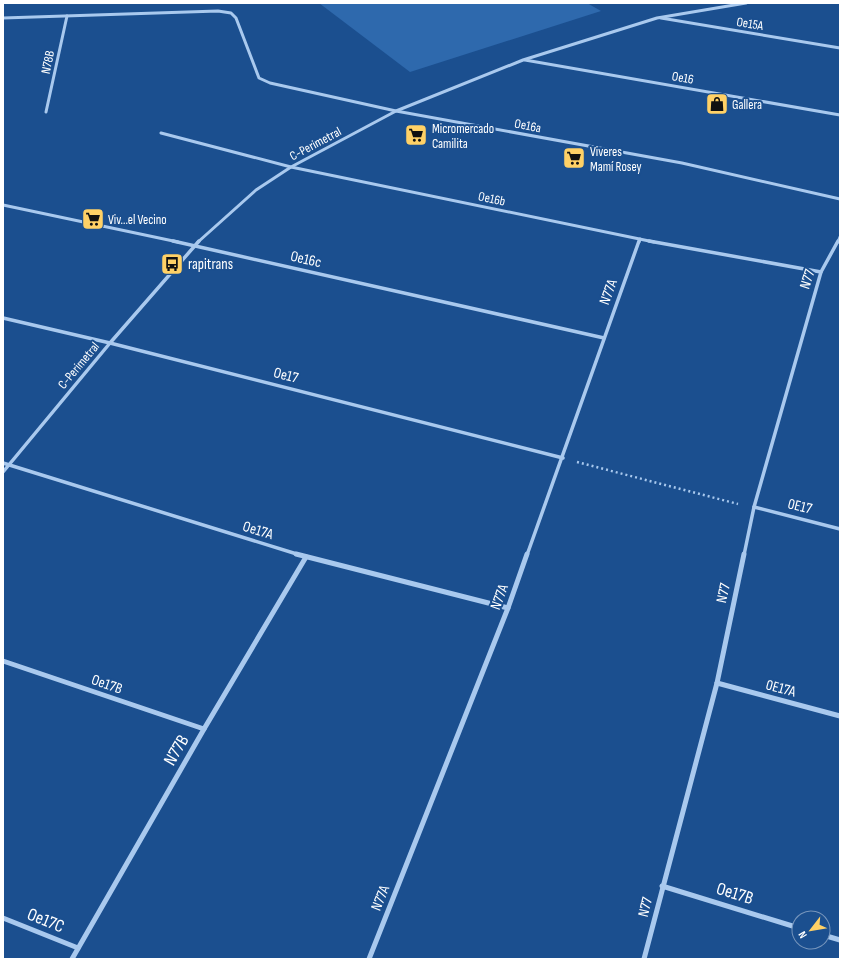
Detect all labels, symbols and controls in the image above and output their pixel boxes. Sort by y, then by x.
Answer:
street label: Oe15A [735,14,765,34]
street label: N78B [38,49,58,75]
street label: Oe16 [671,68,695,88]
shop icon: Gallera [704,91,730,117]
place label: Gallera [732,97,762,113]
street label: Oe16a [513,116,543,136]
place label: Micromercado Camilita [432,121,494,152]
supermarket icon: Micromercado Camilita [403,122,429,148]
street label: C-Perimetral [287,124,344,164]
place label: Viveres Mamí Rosey [590,144,642,175]
supermarket icon: Viveres Mamí Rosey [561,145,587,171]
street label: Oe16b [477,188,507,210]
supermarket icon: Viv...el Vecino [80,206,106,232]
place label: Viv...el Vecino [108,212,167,228]
street label: Oe16c [289,247,323,272]
bus stop icon: rapitrans [159,251,185,277]
place label: rapitrans [188,255,233,274]
street label: N77 [795,267,820,291]
street label: N77A [595,276,622,308]
street label: C-Perimetral [55,339,103,392]
street label: Oe17 [272,363,300,388]
street label: 0E17 [786,494,814,519]
street label: Oe17A [240,517,276,544]
street label: N77A [486,581,513,613]
street label: N77 [712,582,735,605]
street label: Oe17B [89,670,125,699]
street label: 0E17A [764,675,798,702]
street label: N77B [159,731,193,769]
street label: Oe17B [714,878,756,909]
street label: N77A [367,882,394,914]
street label: N77 [634,895,657,919]
street label: Oe17C [24,904,67,937]
north arrow [791,910,831,950]
text: N [796,929,810,941]

